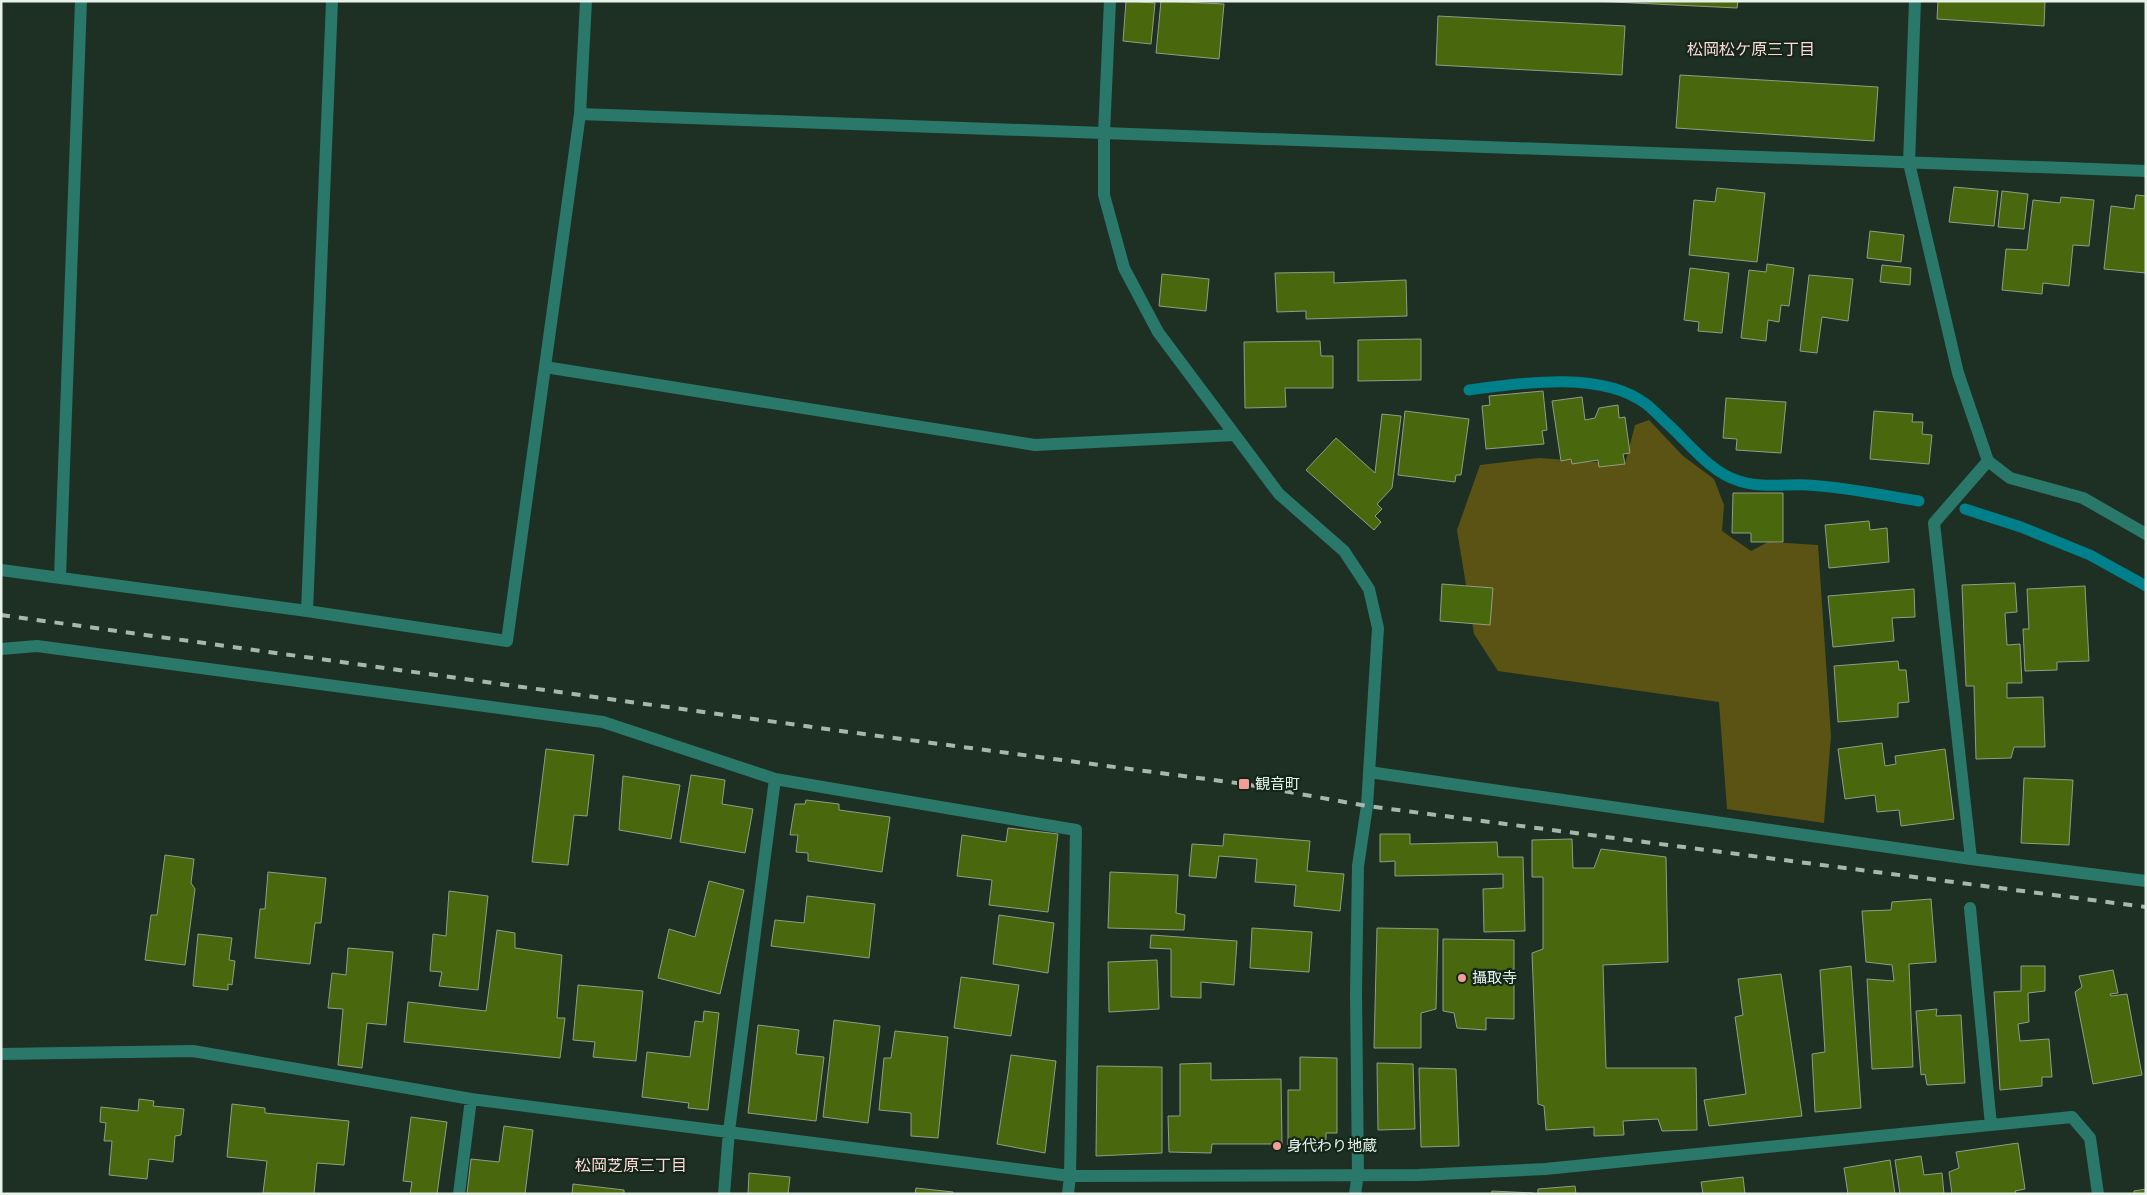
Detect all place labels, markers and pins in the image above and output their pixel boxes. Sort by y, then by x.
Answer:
place label: 観音町 [1255,772,1300,793]
marker: 観音町 [1237,777,1251,791]
place label: 攝取寺 [1472,966,1517,987]
marker: 攝取寺 [1456,972,1468,984]
place label: 身代わり地蔵 [1287,1134,1377,1155]
marker: 身代わり地蔵 [1271,1140,1283,1152]

